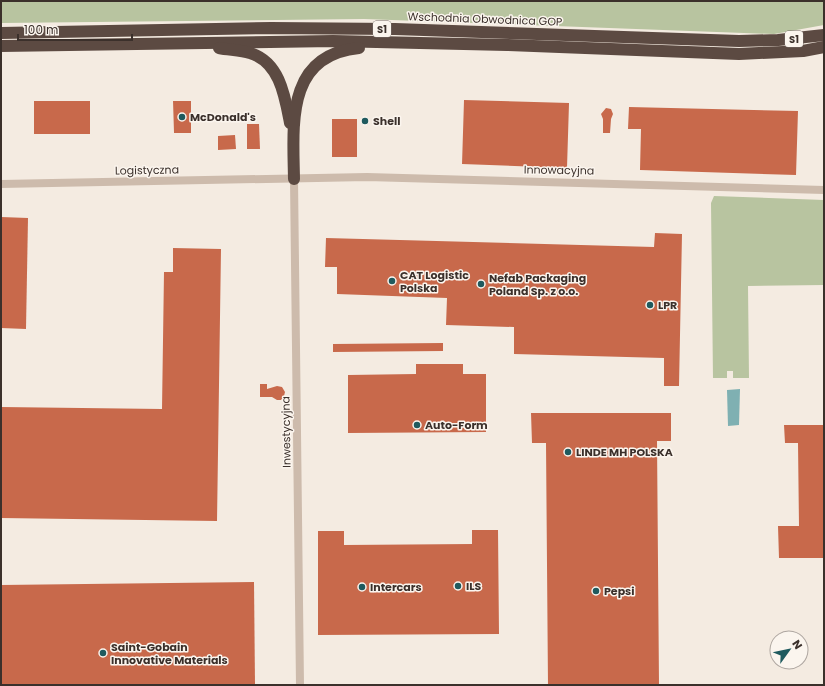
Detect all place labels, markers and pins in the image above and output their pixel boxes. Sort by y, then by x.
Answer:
place label: McDonald's [190,109,256,125]
marker: McDonald's [177,112,187,122]
place label: Shell [373,113,400,129]
marker: Shell [360,116,370,126]
place label: CAT Logistic Polska [400,267,469,296]
place label: Nefab Packaging Poland Sp. z o.o. [489,270,586,299]
marker: CAT Logistic Polska [387,276,397,286]
marker: Nefab Packaging Poland Sp. z o.o. [476,279,486,289]
place label: LPR [658,297,677,313]
marker: LPR [645,300,655,310]
place label: Auto-Form [425,417,488,433]
marker: Auto-Form [412,420,422,430]
place label: LINDE MH POLSKA [576,444,673,460]
marker: LINDE MH POLSKA [563,447,573,457]
place label: ILS [466,578,481,594]
place label: Intercars [370,579,422,595]
marker: ILS [453,581,463,591]
marker: Intercars [357,582,367,592]
place label: Pepsi [604,583,635,599]
marker: Pepsi [591,586,601,596]
place label: Saint-Gobain Innovative Materials [111,639,228,668]
marker: Saint-Gobain Innovative Materials [98,648,108,658]

